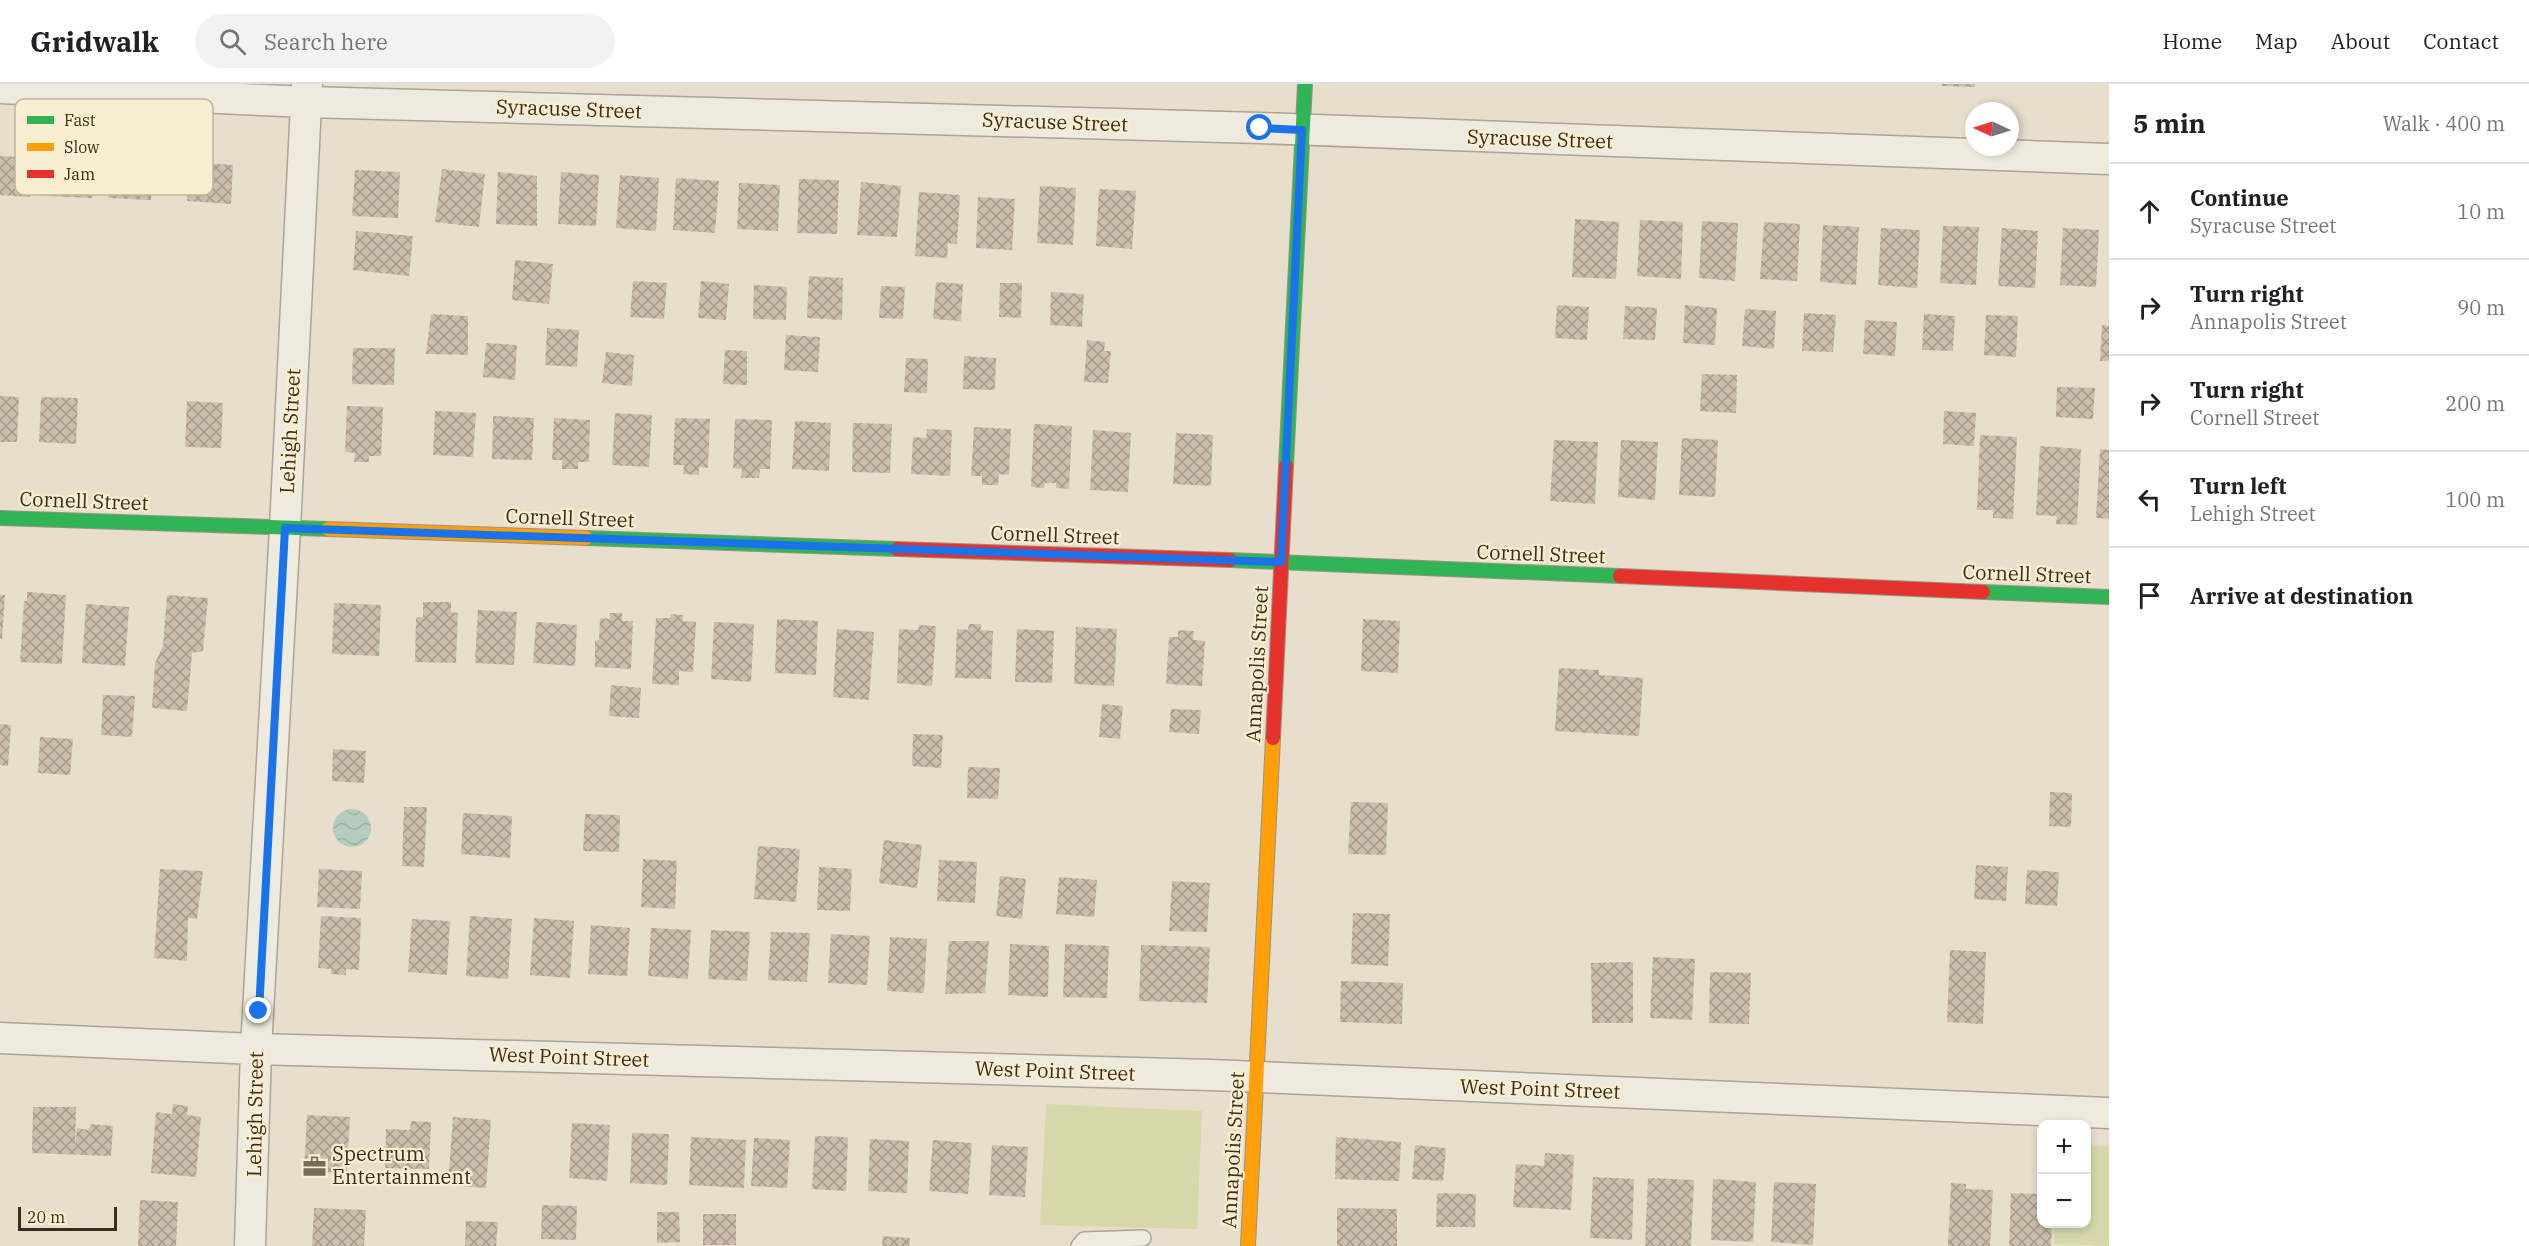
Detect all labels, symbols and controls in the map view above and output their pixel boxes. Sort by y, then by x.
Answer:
search box [195,14,615,68]
text: Gridwalk [30,23,159,60]
icon: search [216,25,249,58]
text: Search here [264,27,388,56]
text: Home [2162,27,2222,55]
text: Map [2255,27,2298,55]
text: About [2331,27,2390,55]
text: Contact [2423,27,2499,55]
street label: Syracuse Street [495,92,643,125]
legend [15,99,213,195]
north arrow [1965,102,2019,156]
street label: Syracuse Street [981,105,1129,138]
text: 5 min [2133,106,2206,140]
text: Fast [64,110,96,130]
text: Walk · 400 m [2383,110,2505,137]
route start [1246,114,1272,140]
street label: Syracuse Street [1466,122,1614,155]
text: Slow [64,137,100,157]
text: Jam [64,164,95,184]
text: Continue [2190,183,2289,212]
icon: ahead [2133,195,2166,228]
text: 10 m [2457,198,2505,225]
text: Syracuse Street [2190,212,2336,239]
text: Turn right [2190,279,2304,308]
icon: right [2133,291,2166,324]
text: 90 m [2457,294,2505,321]
text: Annapolis Street [2190,308,2347,335]
street label: Lehigh Street [273,368,306,494]
text: Turn right [2190,375,2304,404]
icon: right [2133,387,2166,420]
text: 200 m [2445,390,2505,417]
text: Cornell Street [2190,404,2319,431]
text: Turn left [2190,471,2286,500]
icon: left [2133,483,2166,516]
street label: Cornell Street [19,485,149,516]
text: 100 m [2445,486,2505,513]
text: Lehigh Street [2190,500,2316,527]
street label: Cornell Street [505,502,635,533]
street label: Cornell Street [990,519,1120,550]
street label: Cornell Street [1476,538,1606,569]
street label: Cornell Street [1962,558,2092,589]
icon: arrive [2133,579,2166,612]
text: Arrive at destination [2190,581,2413,610]
street label: Annapolis Street [1239,585,1274,743]
route end [245,997,271,1023]
street label: West Point Street [488,1040,650,1073]
street label: Lehigh Street [240,1051,269,1177]
street label: West Point Street [974,1054,1136,1087]
street label: Annapolis Street [1215,1071,1250,1229]
street label: West Point Street [1459,1072,1621,1105]
map controls [2037,1120,2091,1228]
button: + [2037,1120,2091,1174]
place label: Spectrum Entertainment [332,1140,471,1190]
office icon: Spectrum Entertainment [301,1153,327,1179]
button: − [2037,1174,2091,1228]
scale bar [18,1204,117,1232]
text: 20 m [27,1207,65,1227]

